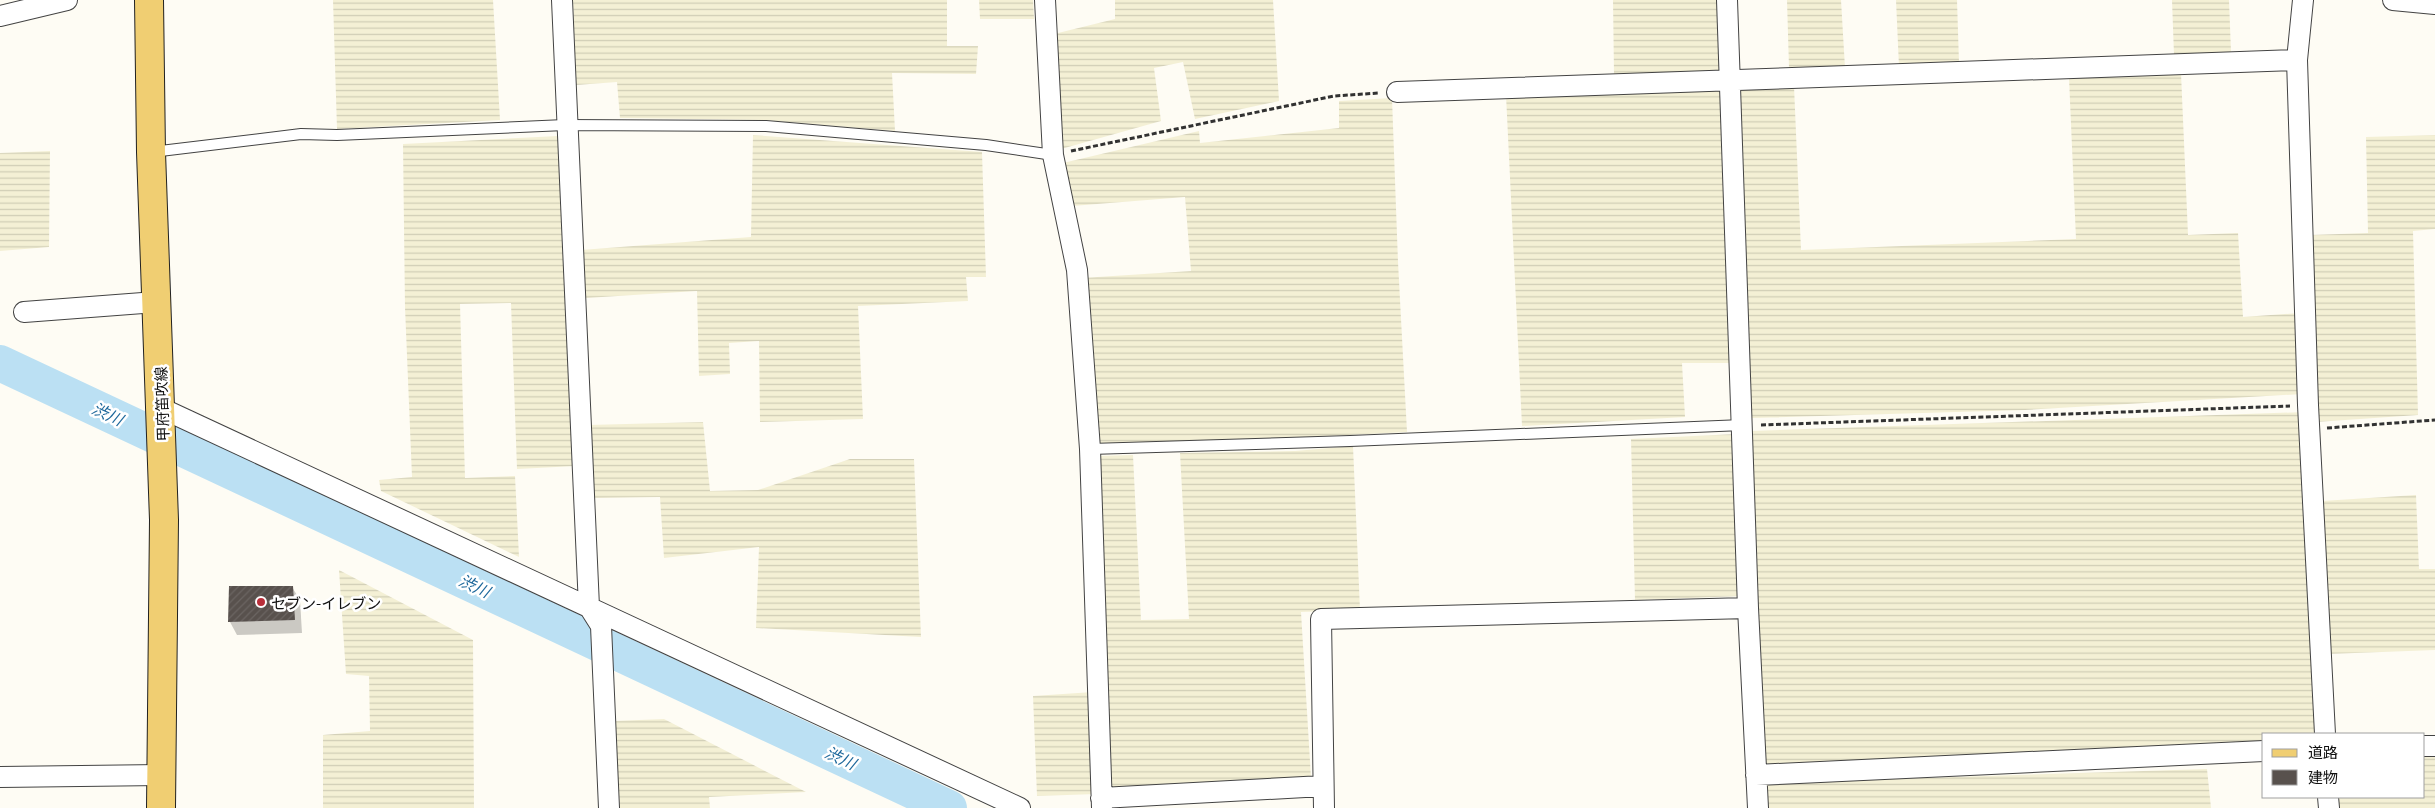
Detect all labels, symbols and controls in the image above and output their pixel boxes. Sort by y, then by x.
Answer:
street label: 甲府笛吹線 [149,366,173,442]
water label: 渋川 [88,395,129,431]
water label: 渋川 [455,567,496,603]
place label: セブン-イレブン [271,592,381,613]
marker: セブン-イレブン [255,596,267,608]
legend [2262,733,2425,798]
water label: 渋川 [821,739,862,775]
text: 道路 [2308,741,2338,762]
text: 建物 [2308,766,2338,787]

